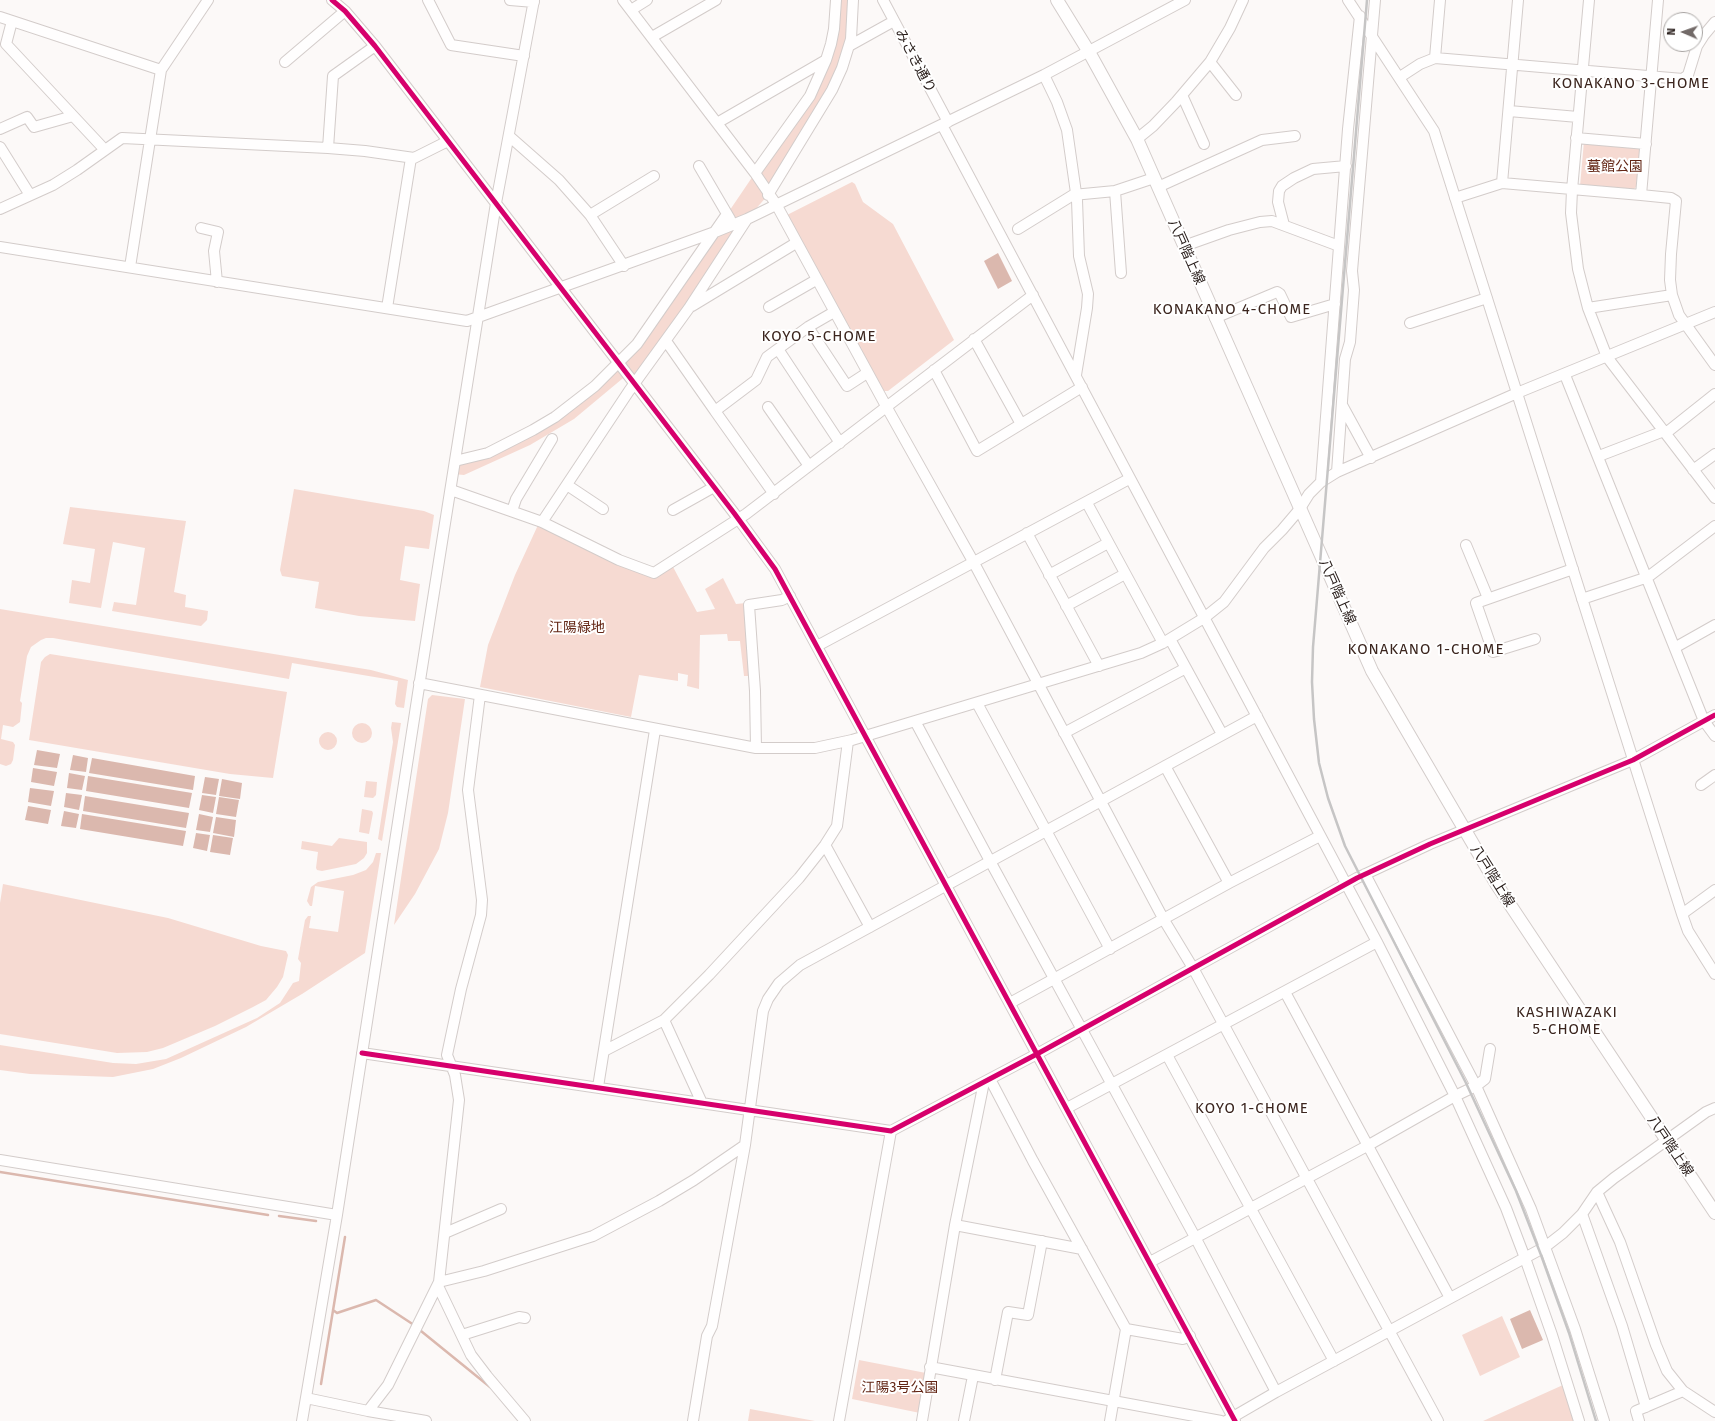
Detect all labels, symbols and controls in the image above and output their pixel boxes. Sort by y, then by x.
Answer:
north arrow [1663,12,1703,52]
street label: みさき通り [891,26,939,96]
text: N [1665,28,1678,35]
district label: KONAKANO 3-CHOME [1552,75,1710,93]
park label: 蟇館公園 [1587,159,1643,175]
street label: 八戸階上線 [1164,217,1208,287]
district label: KONAKANO 4-CHOME [1153,301,1311,319]
district label: KOYO 5-CHOME [762,328,876,346]
street label: 八戸階上線 [1315,557,1359,627]
park label: 江陽緑地 [549,620,605,636]
district label: KONAKANO 1-CHOME [1348,641,1504,659]
street label: 八戸階上線 [1466,842,1518,910]
district label: KASHIWAZAKI 5-CHOME [1516,1004,1618,1039]
district label: KOYO 1-CHOME [1195,1100,1309,1118]
street label: 八戸階上線 [1643,1112,1697,1180]
park label: 江陽3号公園 [862,1380,938,1396]

